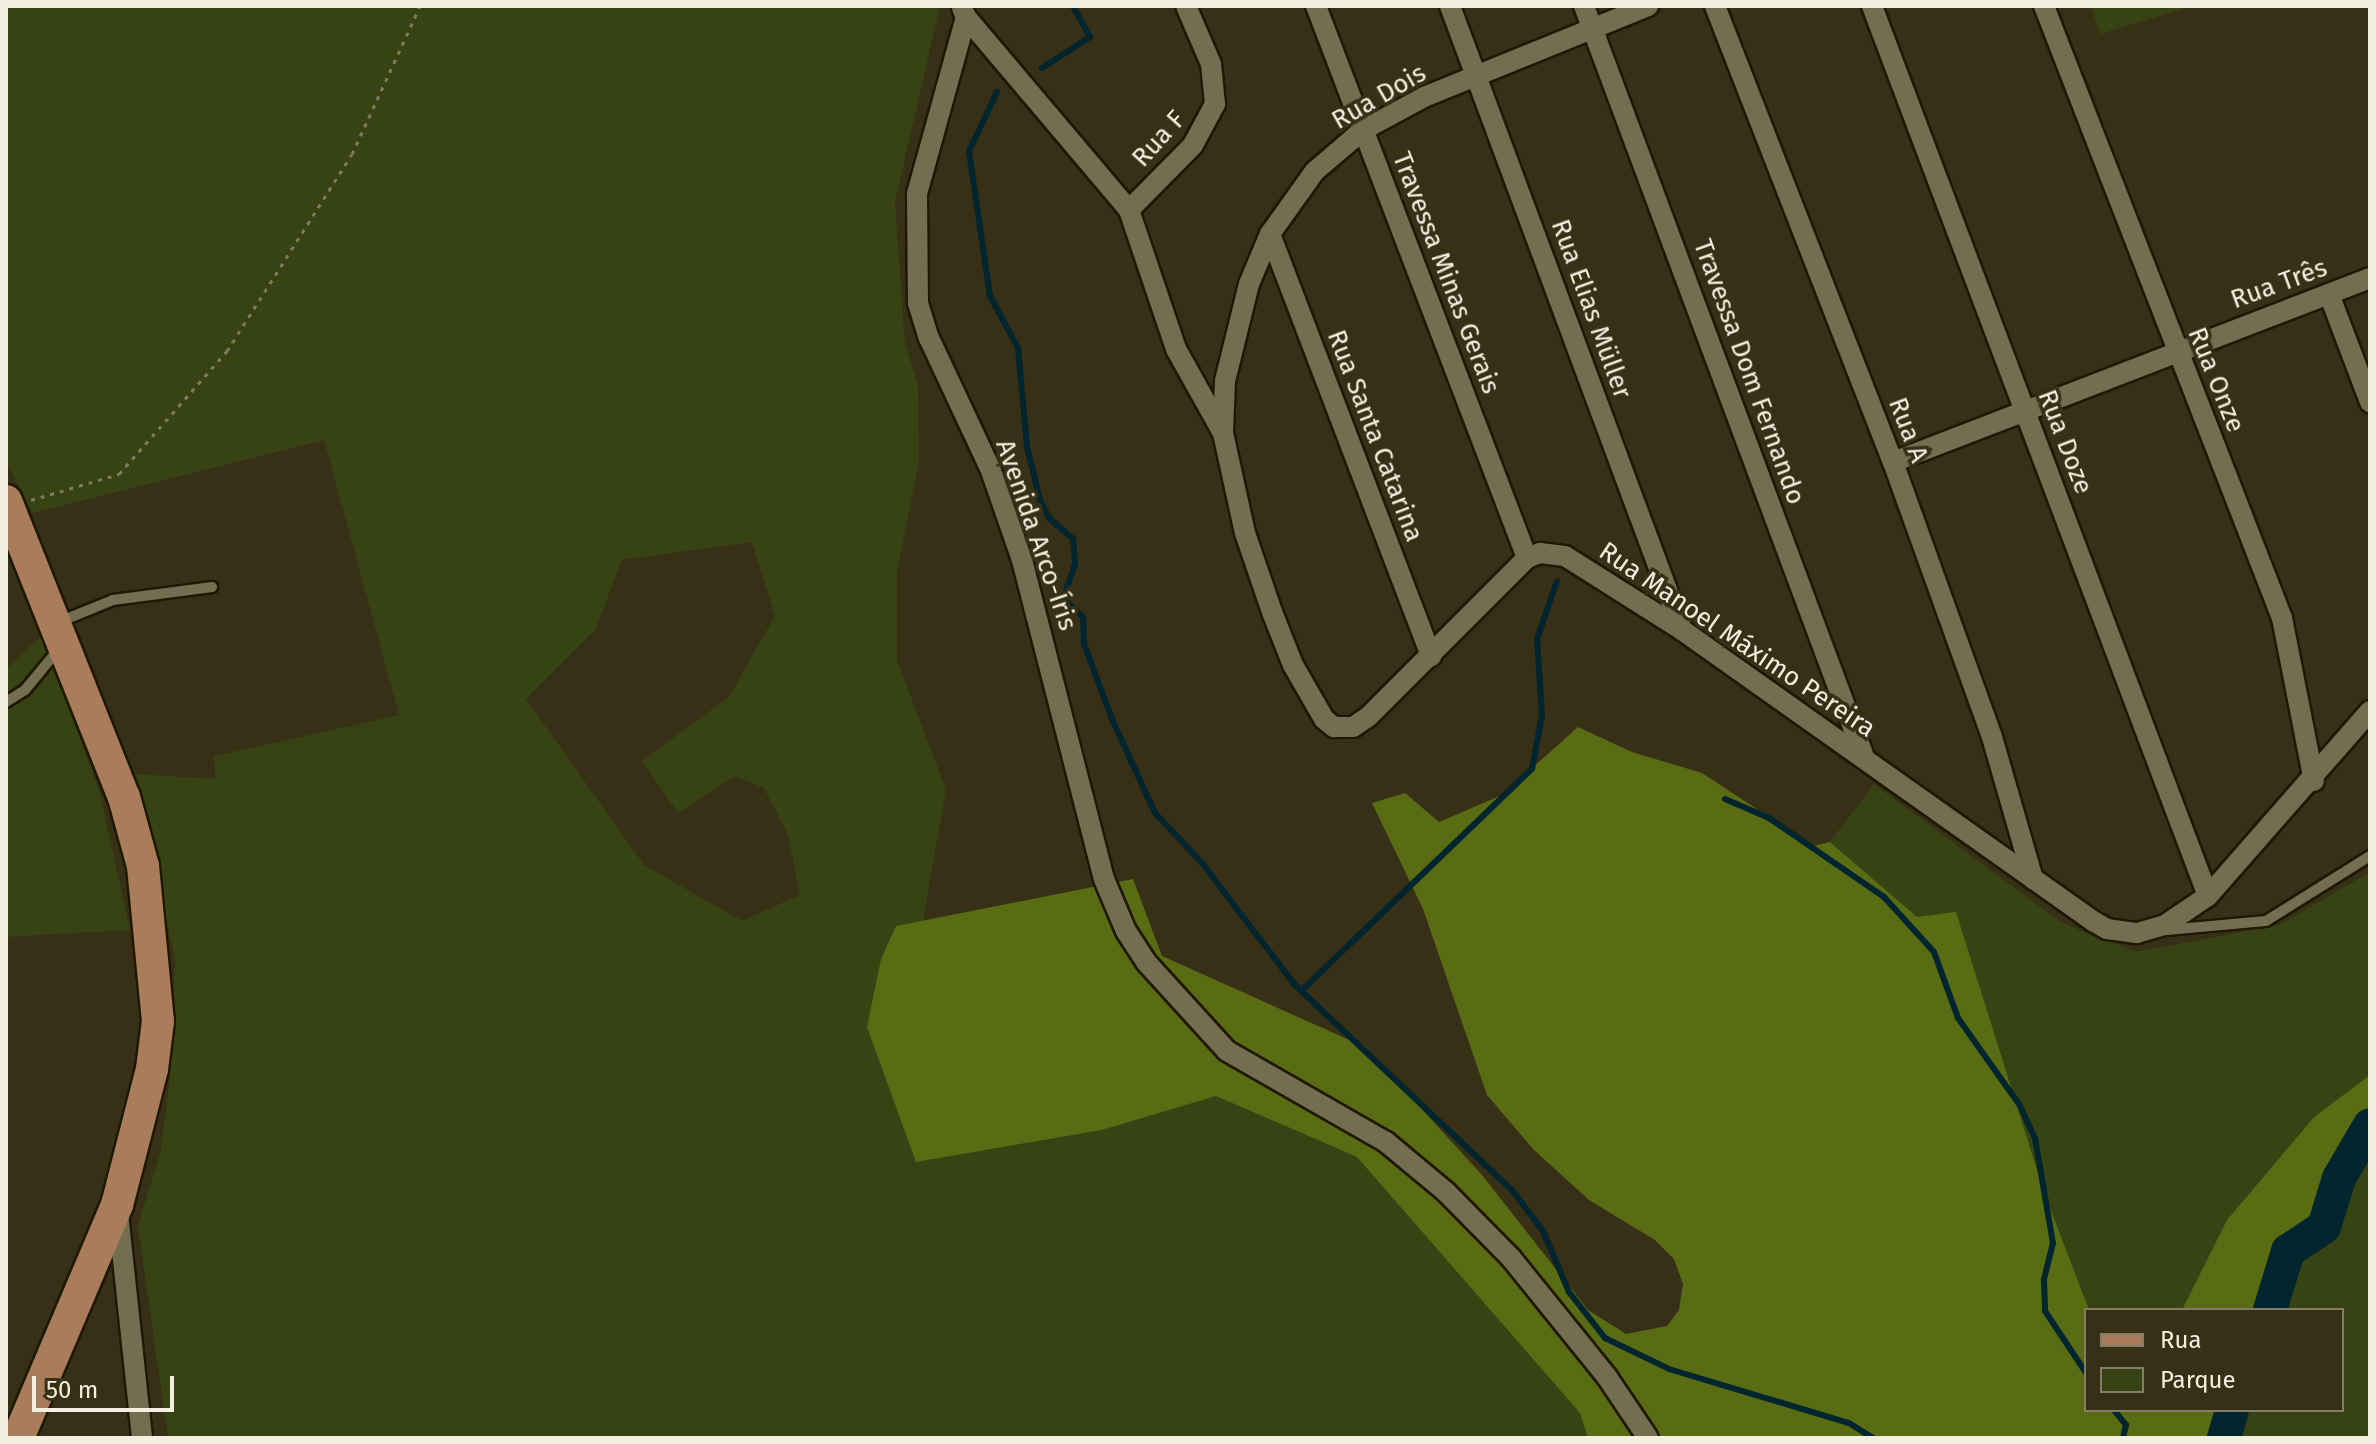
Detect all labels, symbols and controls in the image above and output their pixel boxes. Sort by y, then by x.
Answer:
street label: Rua Dois [1326,58,1432,136]
street label: Rua F [1126,105,1192,173]
street label: Travessa Minas Gerais [1386,148,1506,398]
street label: Rua Elias Müller [1544,215,1638,403]
street label: Travessa Dom Fernando [1687,235,1811,509]
street label: Rua Três [2227,252,2331,316]
street label: Rua Onze [2181,323,2251,437]
street label: Rua Santa Catarina [1320,326,1430,546]
street label: Rua Doze [2031,386,2099,498]
street label: Rua A [1881,393,1935,467]
street label: Avenida Arco-Íris [989,435,1083,635]
street label: Rua Manoel Máximo Pereira [1593,536,1881,744]
legend [2084,1308,2344,1412]
text: Rua [2160,1326,2202,1354]
scale bar [36,1360,178,1410]
text: Parque [2160,1366,2236,1394]
text: 50 m [46,1376,98,1404]

